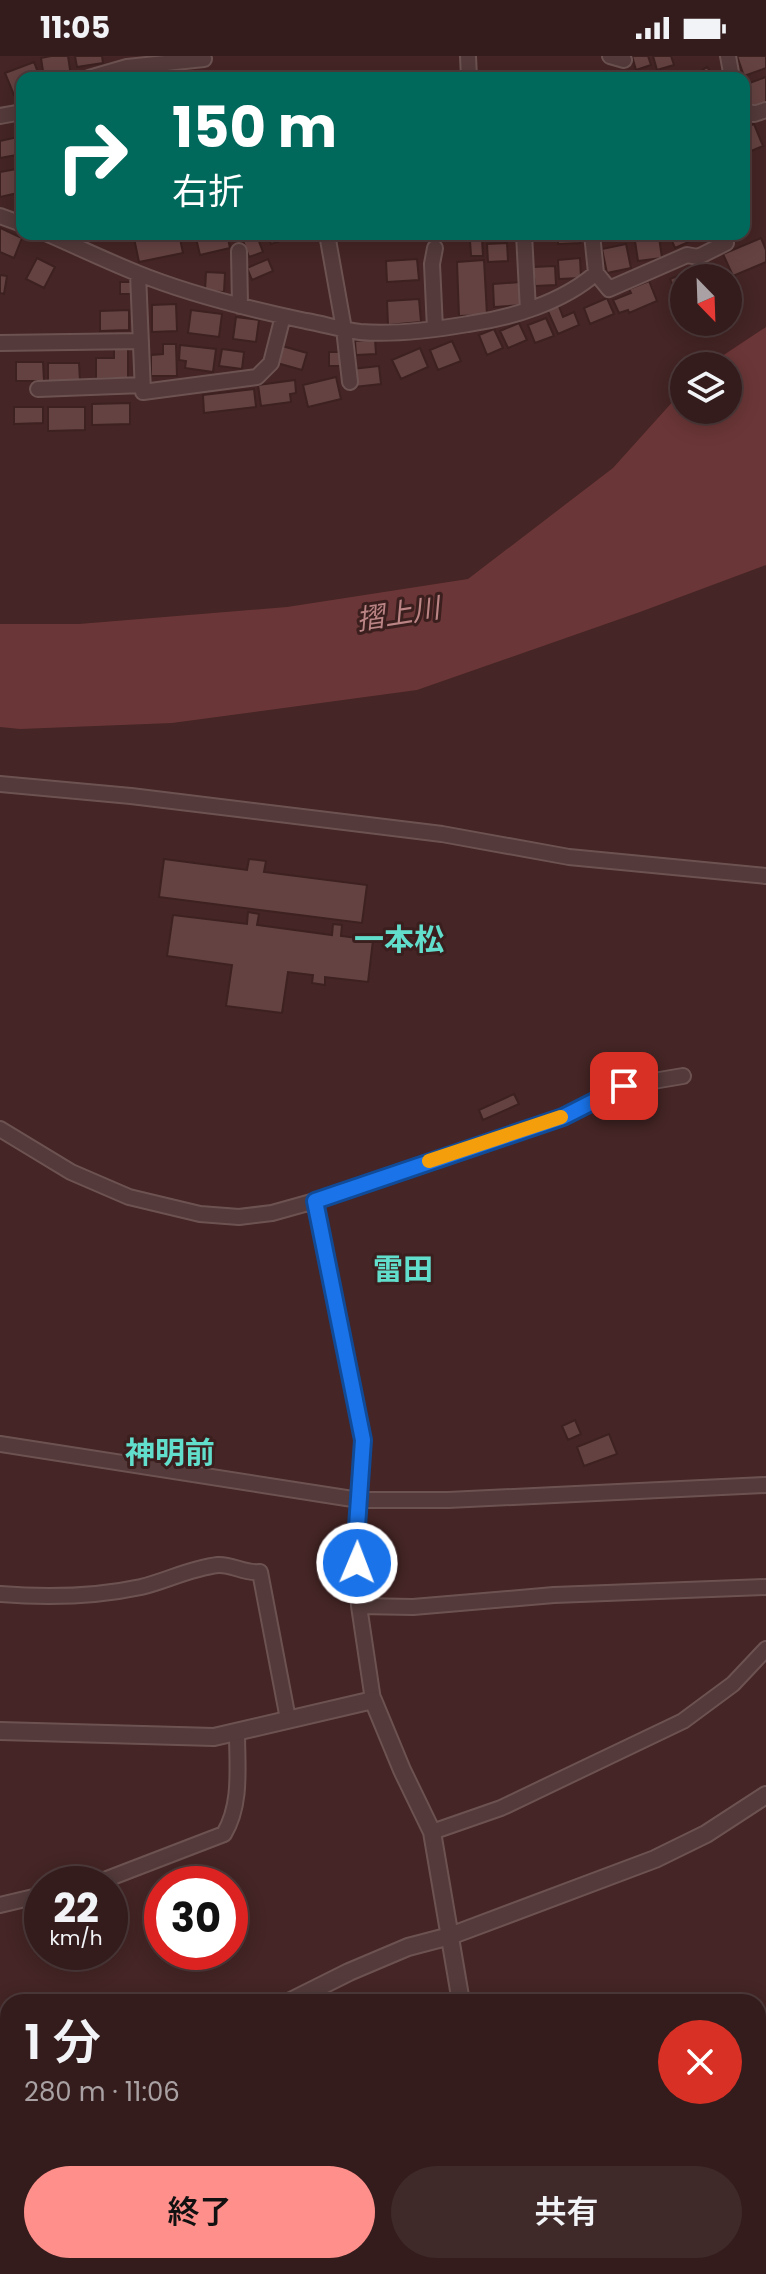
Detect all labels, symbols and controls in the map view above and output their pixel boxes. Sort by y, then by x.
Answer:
text: 11:05 [40,6,110,49]
text: 150 m [172,88,337,167]
icon: right [40,104,144,208]
text: 右折 [172,166,244,217]
north arrow [670,264,742,336]
map controls [670,264,742,424]
button: layers [670,352,742,424]
water label: 摺上川 [353,588,445,640]
district label: 一本松 [354,918,444,961]
pin [590,1052,658,1120]
icon: arrive [602,1064,646,1108]
district label: 雷田 [373,1248,433,1291]
district label: 神明前 [125,1431,215,1474]
position arrow [315,1521,399,1605]
speed limit sign: 30 [144,1866,248,1970]
text: 22 [53,1880,99,1936]
text: km/h [49,1924,103,1952]
text: 1 分 [24,2009,101,2076]
button: close [658,2020,742,2104]
text: 280 m · 11:06 [24,2074,180,2110]
button: 終了 [24,2166,375,2258]
button: 共有 [391,2166,742,2258]

